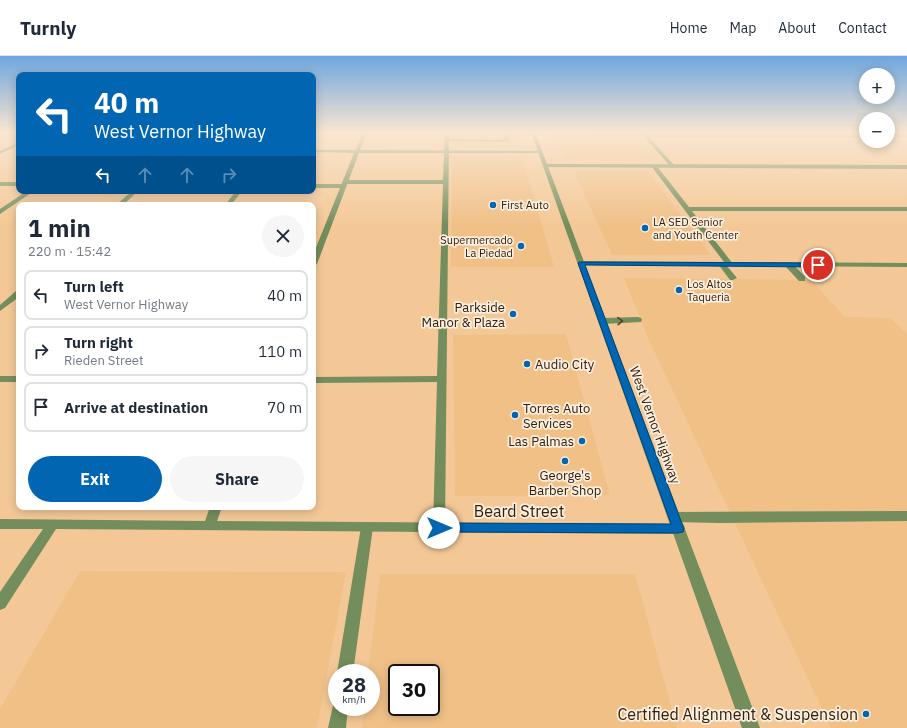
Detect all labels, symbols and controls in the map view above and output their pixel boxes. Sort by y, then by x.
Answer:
text: Turnly [20,16,76,40]
text: Home [670,19,707,37]
text: Map [729,19,756,37]
text: About [778,19,816,37]
text: Contact [838,19,887,37]
map controls [859,68,895,148]
button: + [859,68,895,104]
text: 40 m [94,84,159,121]
icon: left [28,88,80,140]
button: − [859,112,895,148]
text: West Vernor Highway [94,120,266,143]
icon: left [92,164,114,186]
icon: ahead [134,164,156,186]
icon: ahead [176,164,198,186]
icon: right [218,164,240,186]
place label: First Auto [501,198,549,212]
marker: First Auto [488,200,498,210]
text: 1 min [28,212,91,244]
button: close [262,215,304,257]
place label: LA SED Senior and Youth Center [653,215,738,242]
marker: LA SED Senior and Youth Center [640,223,650,233]
place label: Supermercado La Piedad [440,233,513,260]
marker: Supermercado La Piedad [516,241,526,251]
text: 220 m · 15:42 [28,243,111,260]
pin [801,248,835,282]
icon: arrive [807,254,829,276]
text: Turn left [64,277,124,296]
place label: Los Altos Taqueria [687,277,732,304]
icon: left [30,284,52,306]
marker: Los Altos Taqueria [674,285,684,295]
text: 40 m [267,286,302,305]
text: West Vernor Highway [64,296,188,313]
place label: Parkside Manor & Plaza [422,299,505,331]
marker: Parkside Manor & Plaza [508,309,518,319]
one-way arrow [617,316,623,325]
text: Turn right [64,333,133,352]
icon: right [30,340,52,362]
text: 110 m [258,342,302,361]
text: Rieden Street [64,352,144,369]
place label: Audio City [535,356,595,373]
marker: Audio City [522,359,532,369]
street label: West Vernor Highway [626,364,684,487]
icon: arrive [30,396,52,418]
text: Arrive at destination [64,398,208,417]
text: 70 m [267,398,302,417]
place label: Torres Auto Services [523,400,590,432]
marker: Torres Auto Services [510,410,520,420]
place label: Las Palmas [508,433,574,450]
marker: Las Palmas [577,436,587,446]
button: Exit [28,456,162,502]
button: Share [170,456,304,502]
marker: George's Barber Shop [560,456,570,466]
place label: George's Barber Shop [529,467,601,499]
street label: Beard Street [474,501,564,521]
position arrow [418,507,460,549]
speed limit sign: 30 [388,664,440,716]
text: 28 [342,671,366,698]
text: km/h [342,693,366,706]
place label: Certified Alignment & Suspension [617,704,858,724]
marker: Certified Alignment & Suspension [861,709,871,719]

